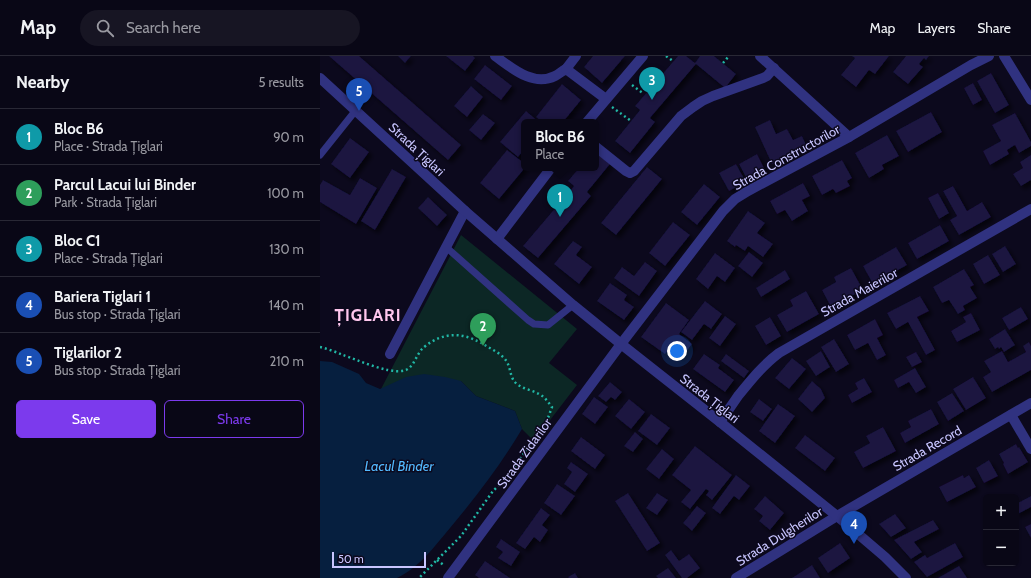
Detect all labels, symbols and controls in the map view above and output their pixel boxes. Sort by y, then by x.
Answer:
search box [80,10,360,46]
text: Map [20,16,56,39]
icon: search [94,17,116,39]
text: Search here [126,19,201,37]
text: Map [870,19,895,37]
text: Layers [917,19,955,37]
text: Share [977,19,1011,37]
pin: 3 [639,67,665,100]
text: Nearby [16,72,69,92]
text: 5 results [258,74,304,90]
pin: 5 [346,78,372,111]
street label: Strada Țiglari [385,119,448,180]
popup [521,119,599,171]
text: Bloc B6 [54,120,104,138]
street label: Strada Constructorilor [730,121,843,193]
text: Bloc B6 [535,128,585,146]
text: 1 [27,129,31,145]
text: 90 m [273,129,304,145]
text: Place · Strada Țiglari [54,138,163,154]
text: Place [535,146,564,162]
text: Parcul Lacui lui Binder [54,176,196,194]
pin: 1 [547,184,573,217]
text: 2 [26,185,32,201]
text: 100 m [267,185,304,201]
text: Park · Strada Țiglari [54,194,157,210]
text: Bloc C1 [54,232,101,250]
text: 3 [25,241,33,257]
text: 130 m [269,241,304,257]
text: Place · Strada Țiglari [54,250,163,266]
street label: Strada Maierilor [818,264,901,320]
text: Bariera Tiglari 1 [54,288,151,306]
text: 4 [25,297,33,313]
text: 140 m [269,297,304,313]
district label: ȚIGLARI [334,305,402,327]
text: Bus stop · Strada Țiglari [54,306,181,322]
pin: 2 [470,313,496,346]
your location [667,341,687,361]
text: Tiglarilor 2 [54,344,122,362]
text: 5 [26,353,32,369]
text: 210 m [270,353,304,369]
text: Bus stop · Strada Țiglari [54,362,181,378]
street label: Strada Țiglari [677,370,743,427]
button: Save [16,400,156,438]
button: Share [164,400,304,438]
street label: Strada Zidarilor [493,414,555,491]
street label: Strada Record [890,422,964,474]
water label: Lacul Binder [365,457,434,475]
map controls [983,494,1019,566]
button: + [983,494,1019,530]
street label: Strada Dulgherilor [733,503,826,569]
pin: 4 [841,511,867,544]
button: − [983,530,1019,566]
scale bar [332,550,426,569]
text: 50 m [338,552,364,566]

